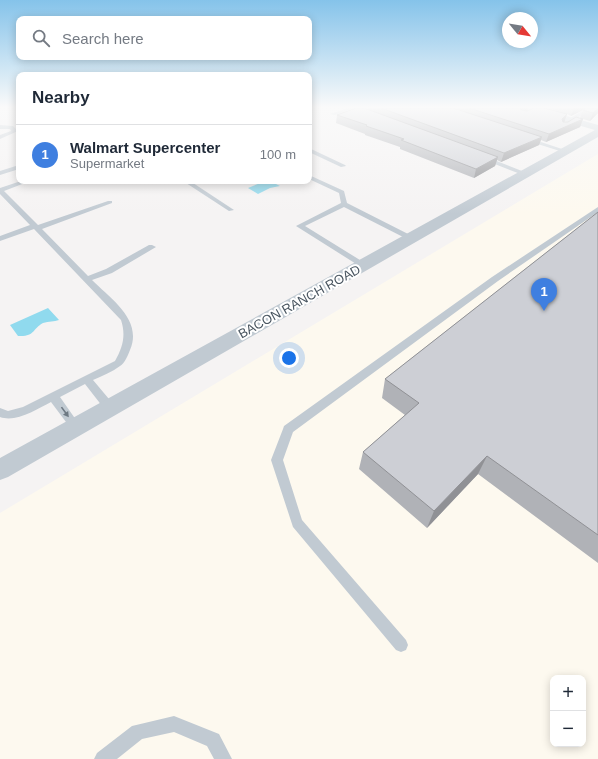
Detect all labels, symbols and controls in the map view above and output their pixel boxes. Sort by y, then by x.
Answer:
north arrow [502,12,538,48]
search box [16,16,312,60]
icon: search [30,27,52,49]
text: Search here [62,30,144,47]
text: Nearby [32,88,90,107]
text: Walmart Supercenter [70,139,220,156]
text: 1 [41,147,49,162]
text: 100 m [260,147,296,162]
text: Supermarket [70,156,144,171]
street label: BACON RANCH ROAD [236,262,363,341]
pin: 1 [531,278,557,311]
your location [279,348,299,368]
one-way arrow [61,406,69,417]
map controls [550,675,586,747]
button: + [550,675,586,711]
button: − [550,711,586,747]

